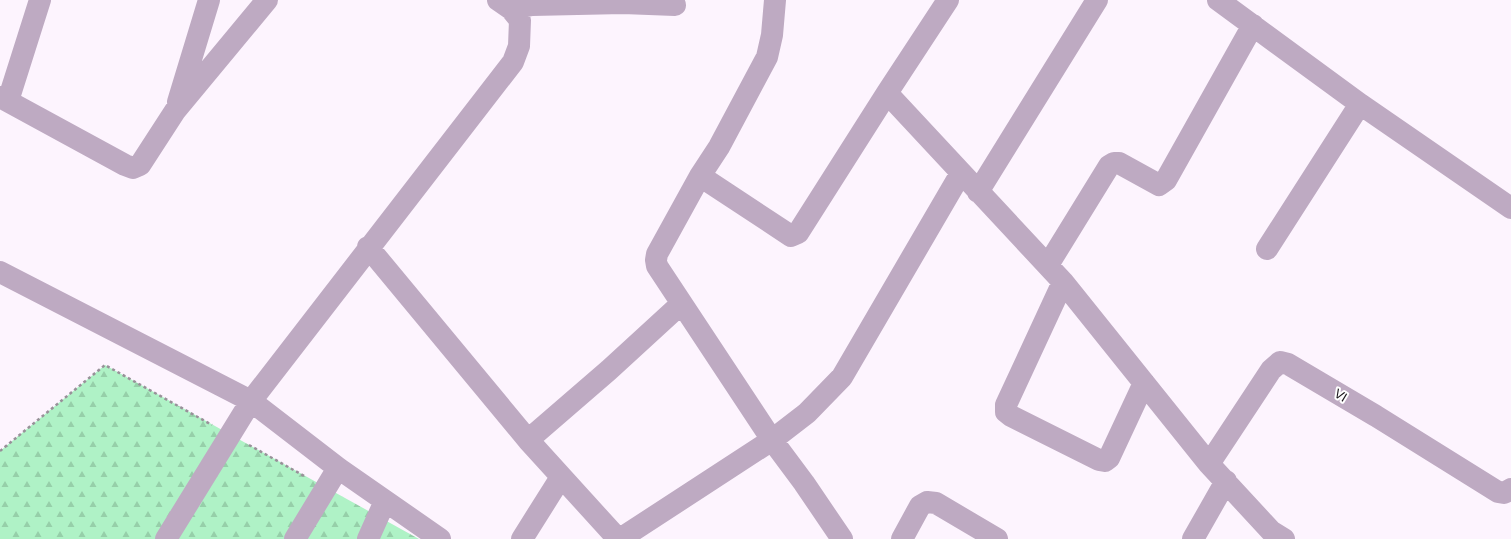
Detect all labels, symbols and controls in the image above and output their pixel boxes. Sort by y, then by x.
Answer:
street label: VI [1332,386,1350,405]

